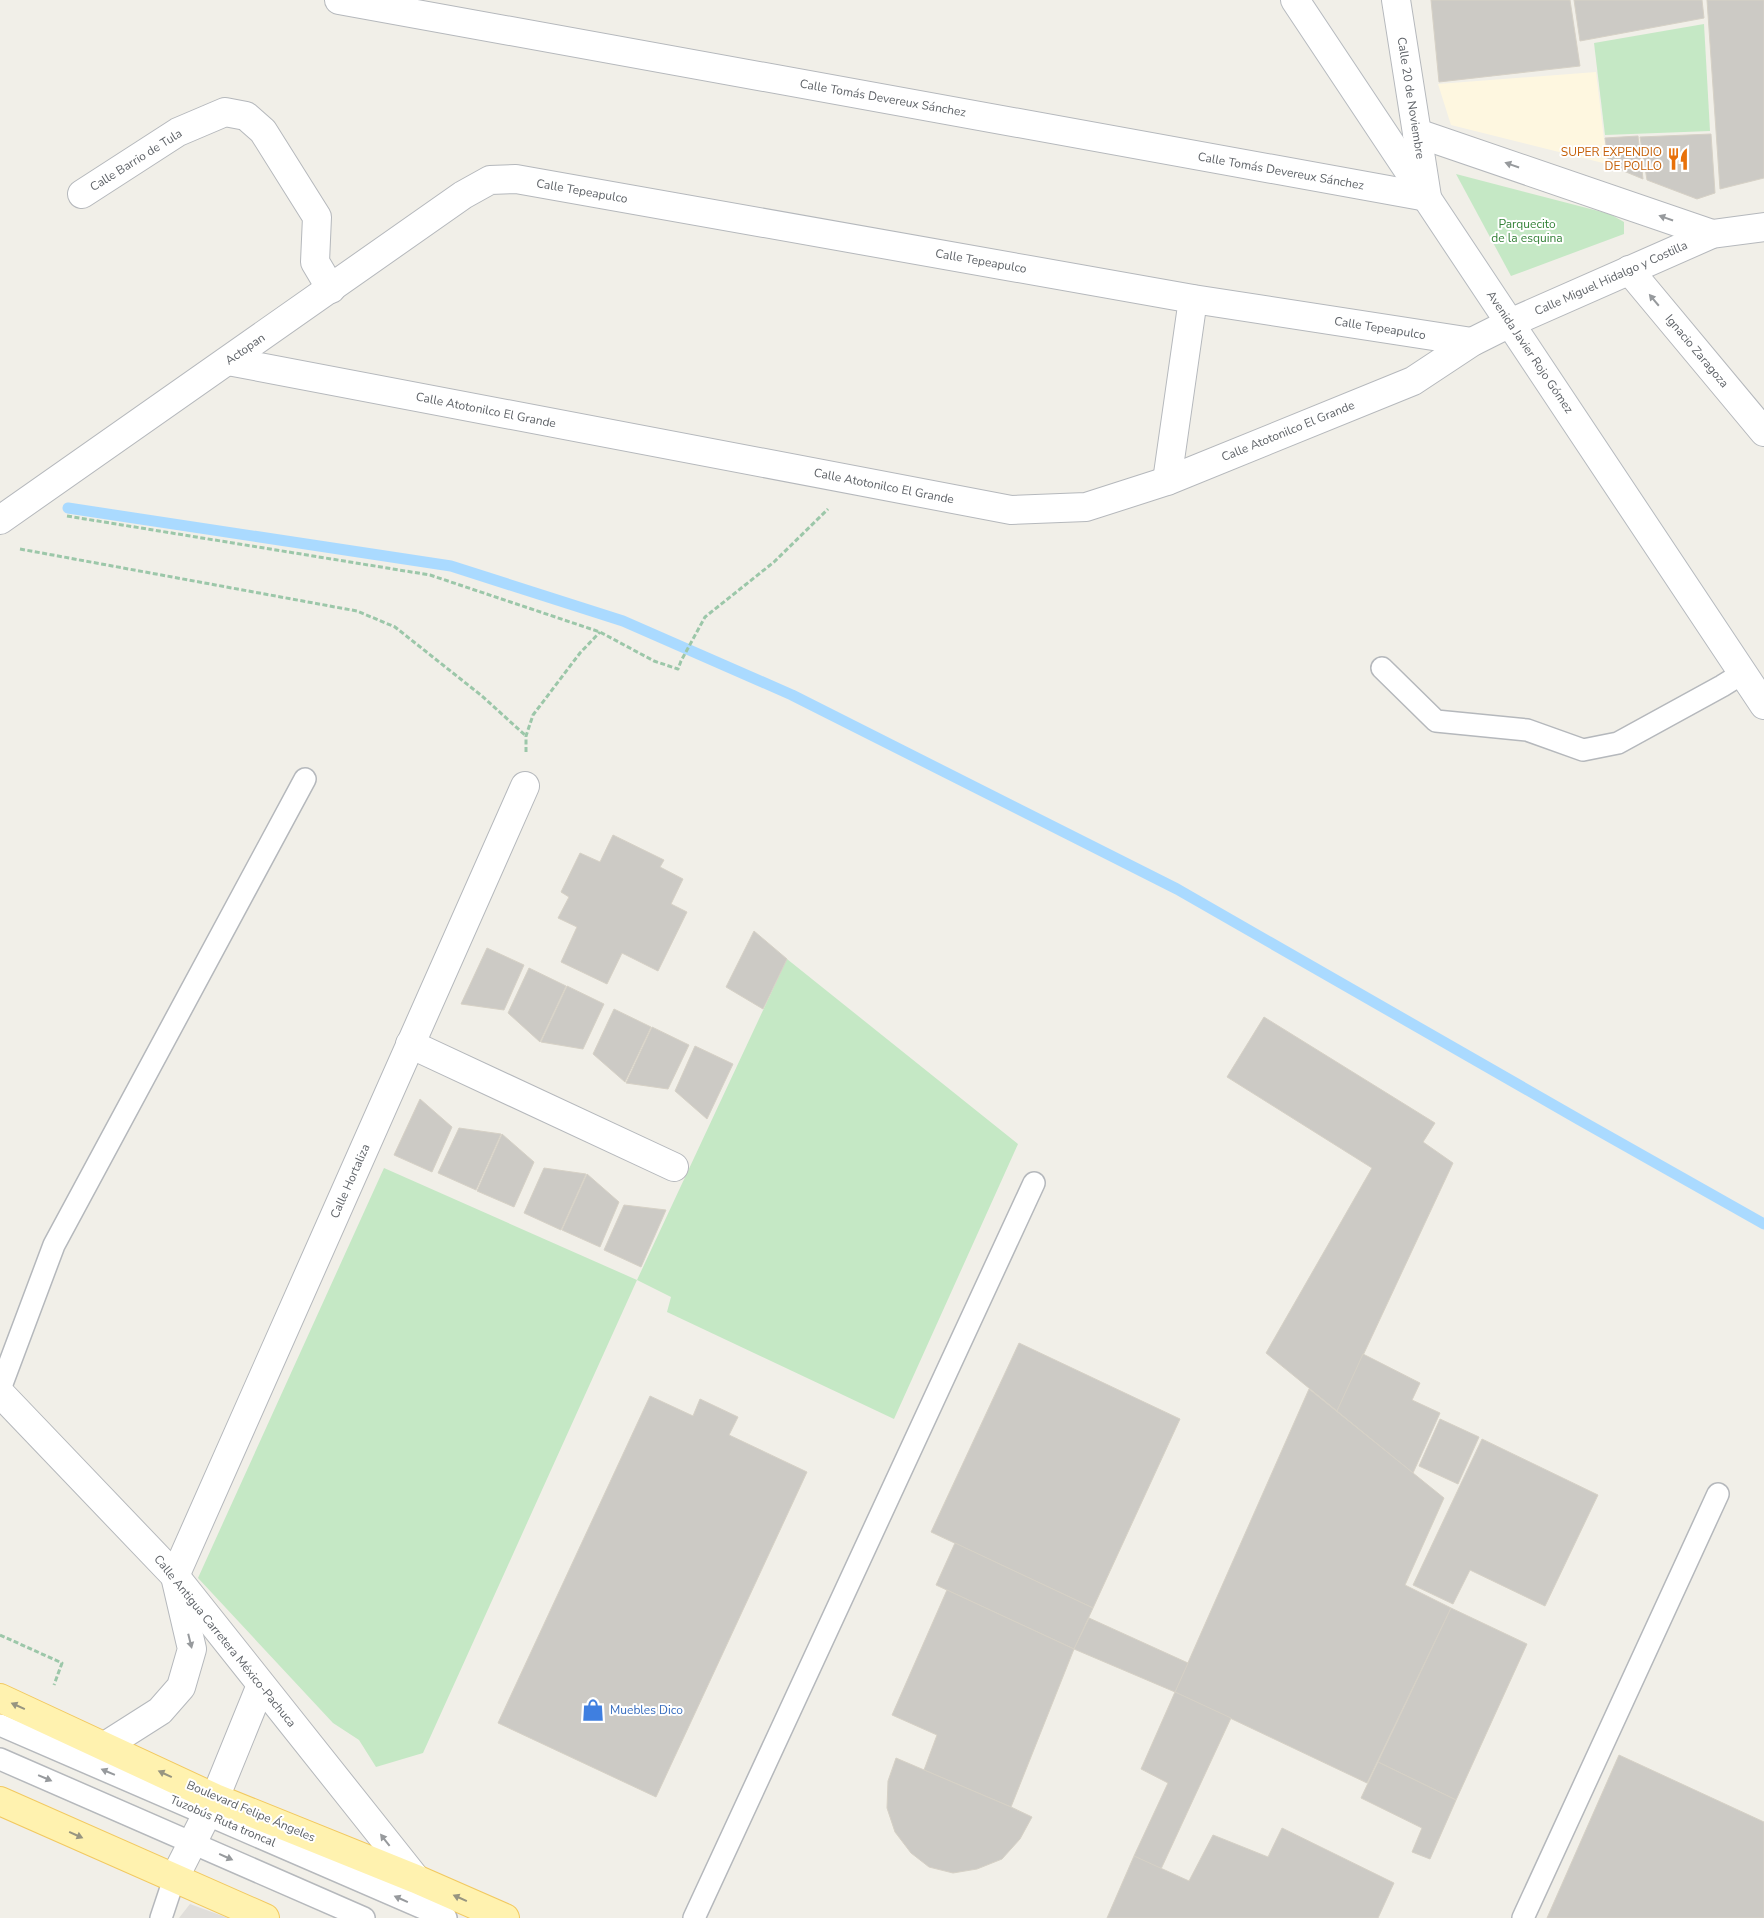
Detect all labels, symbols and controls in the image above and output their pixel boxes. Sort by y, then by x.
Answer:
street label: Calle 20 de Noviembre [1393,36,1429,160]
street label: Calle Tomás Devereux Sánchez [799,75,968,121]
street label: Calle Barrio de Tula [87,125,185,195]
place label: SUPER EXPENDIO DE POLLO [1561,144,1662,174]
restaurant icon: SUPER EXPENDIO DE POLLO [1665,146,1691,172]
street label: Calle Tomás Devereux Sánchez [1197,148,1366,194]
one-way arrow [1504,161,1519,169]
street label: Calle Tepeapulco [535,175,629,207]
one-way arrow [1658,214,1673,222]
park label: Parquecito de la esquina [1491,216,1563,246]
street label: Calle Miguel Hidalgo y Costilla [1532,237,1690,319]
street label: Calle Tepeapulco [934,245,1028,277]
street label: Avenida Javier Rojo Gómez [1483,288,1577,417]
one-way arrow [1649,294,1660,307]
street label: Ignacio Zaragoza [1662,311,1732,391]
street label: Calle Tepeapulco [1333,313,1427,343]
street label: Actopan [222,329,268,369]
street label: Calle Atotonilco El Grande [415,389,557,431]
street label: Calle Atotonilco El Grande [1219,397,1357,465]
street label: Calle Atotonilco El Grande [813,465,955,507]
street label: Calle Hortaliza [326,1141,374,1221]
street label: Calle Antigua Carretera México-Pachuca [150,1551,300,1731]
one-way arrow [186,1633,194,1648]
shop icon: Muebles Dico [580,1697,606,1723]
one-way arrow [11,1702,25,1710]
place label: Muebles Dico [610,1702,683,1718]
one-way arrow [101,1767,115,1775]
one-way arrow [158,1770,173,1778]
one-way arrow [38,1774,52,1782]
street label: Boulevard Felipe Ángeles [184,1777,318,1845]
street label: Tuzobús Ruta troncal [168,1791,279,1851]
one-way arrow [69,1831,84,1840]
one-way arrow [380,1834,391,1847]
one-way arrow [219,1853,233,1861]
one-way arrow [394,1894,408,1902]
one-way arrow [453,1894,467,1902]

